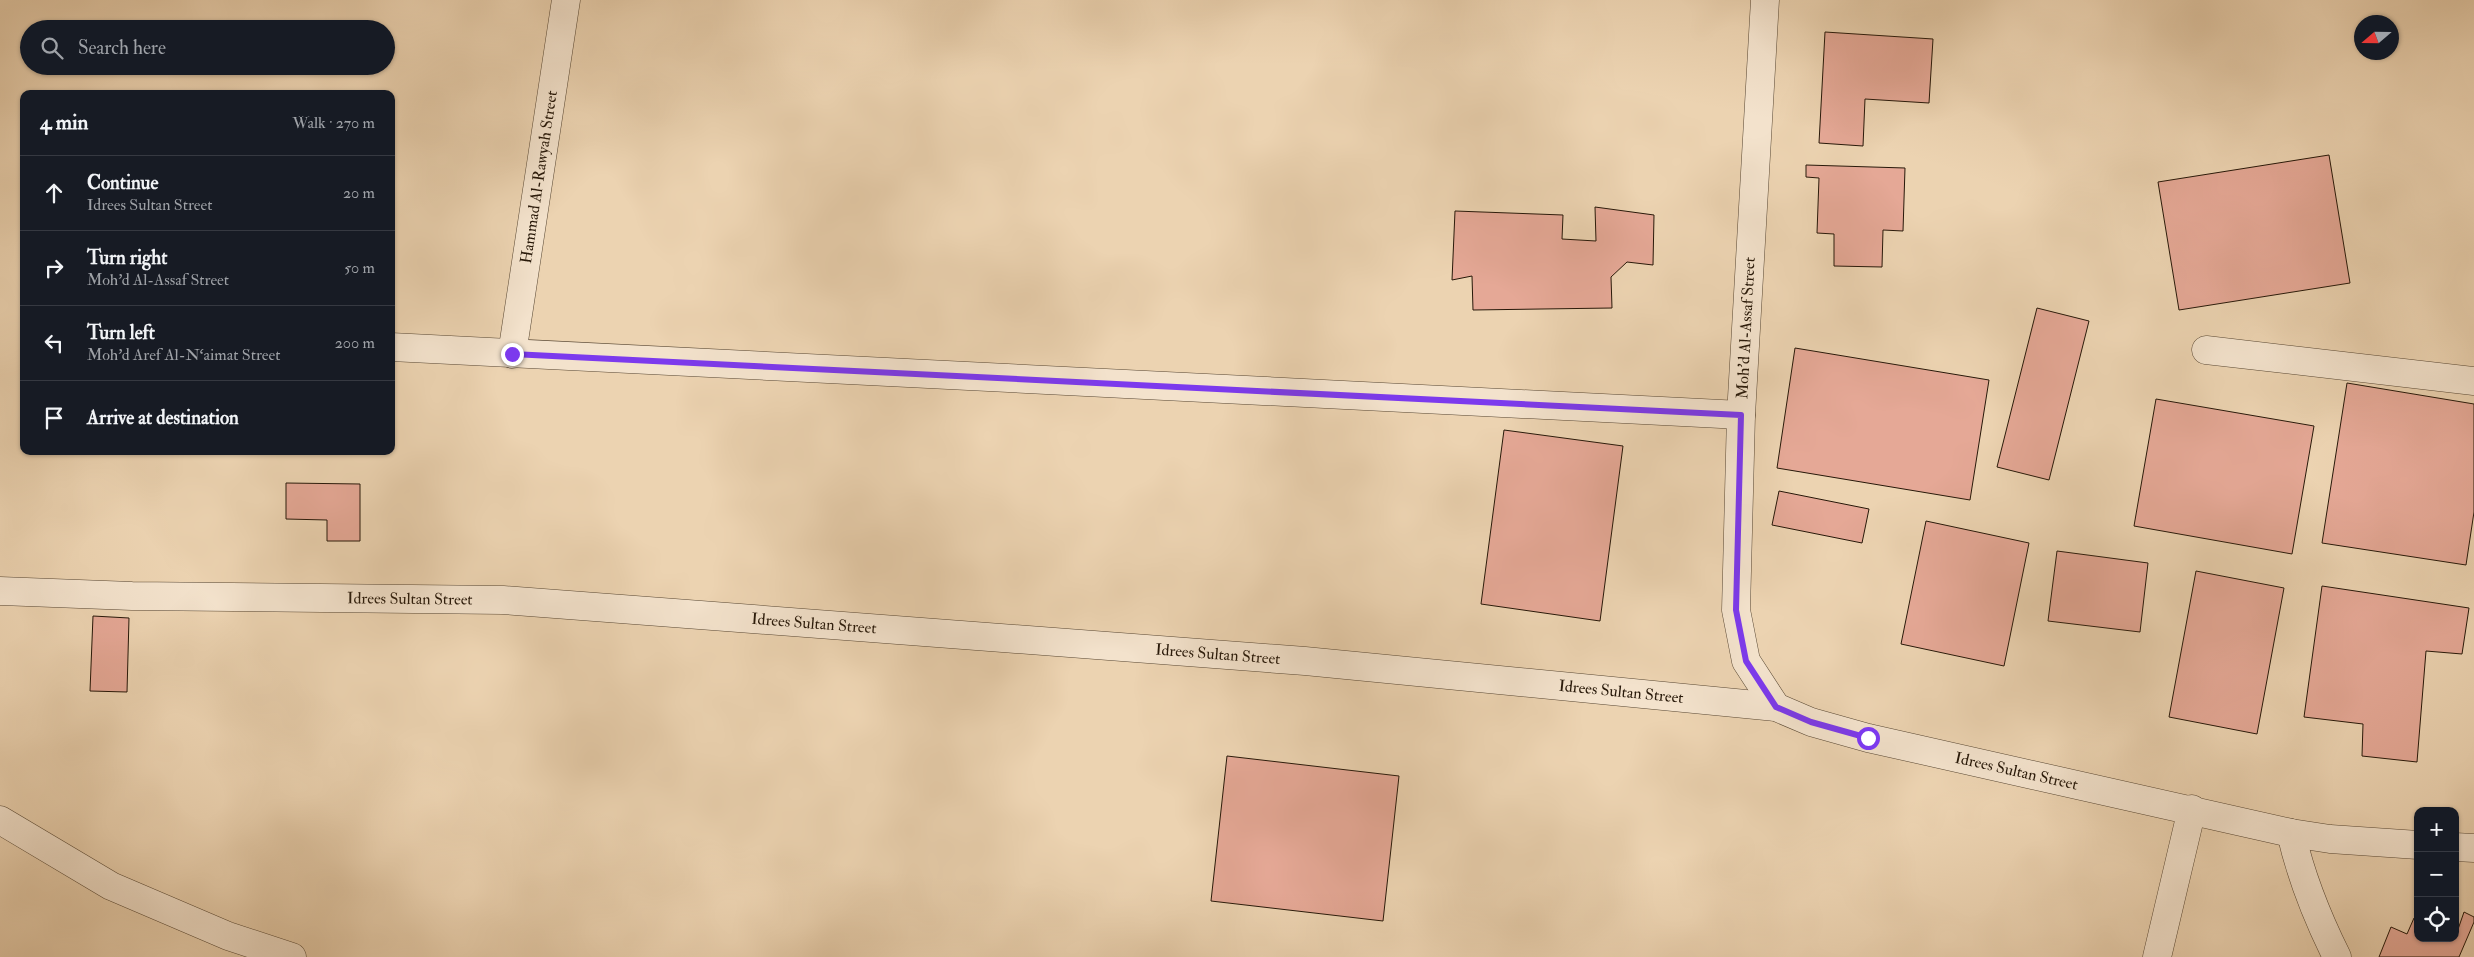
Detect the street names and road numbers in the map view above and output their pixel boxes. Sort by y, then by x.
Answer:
street label: Hammad Al-Rawyah Street [516,89,562,265]
street label: Moh'd Al-Assaf Street [1732,257,1760,399]
street label: Idrees Sultan Street [347,588,473,610]
street label: Idrees Sultan Street [751,609,877,638]
street label: Idrees Sultan Street [1155,640,1281,669]
street label: Idrees Sultan Street [1558,676,1684,708]
street label: Idrees Sultan Street [1953,748,2080,795]

